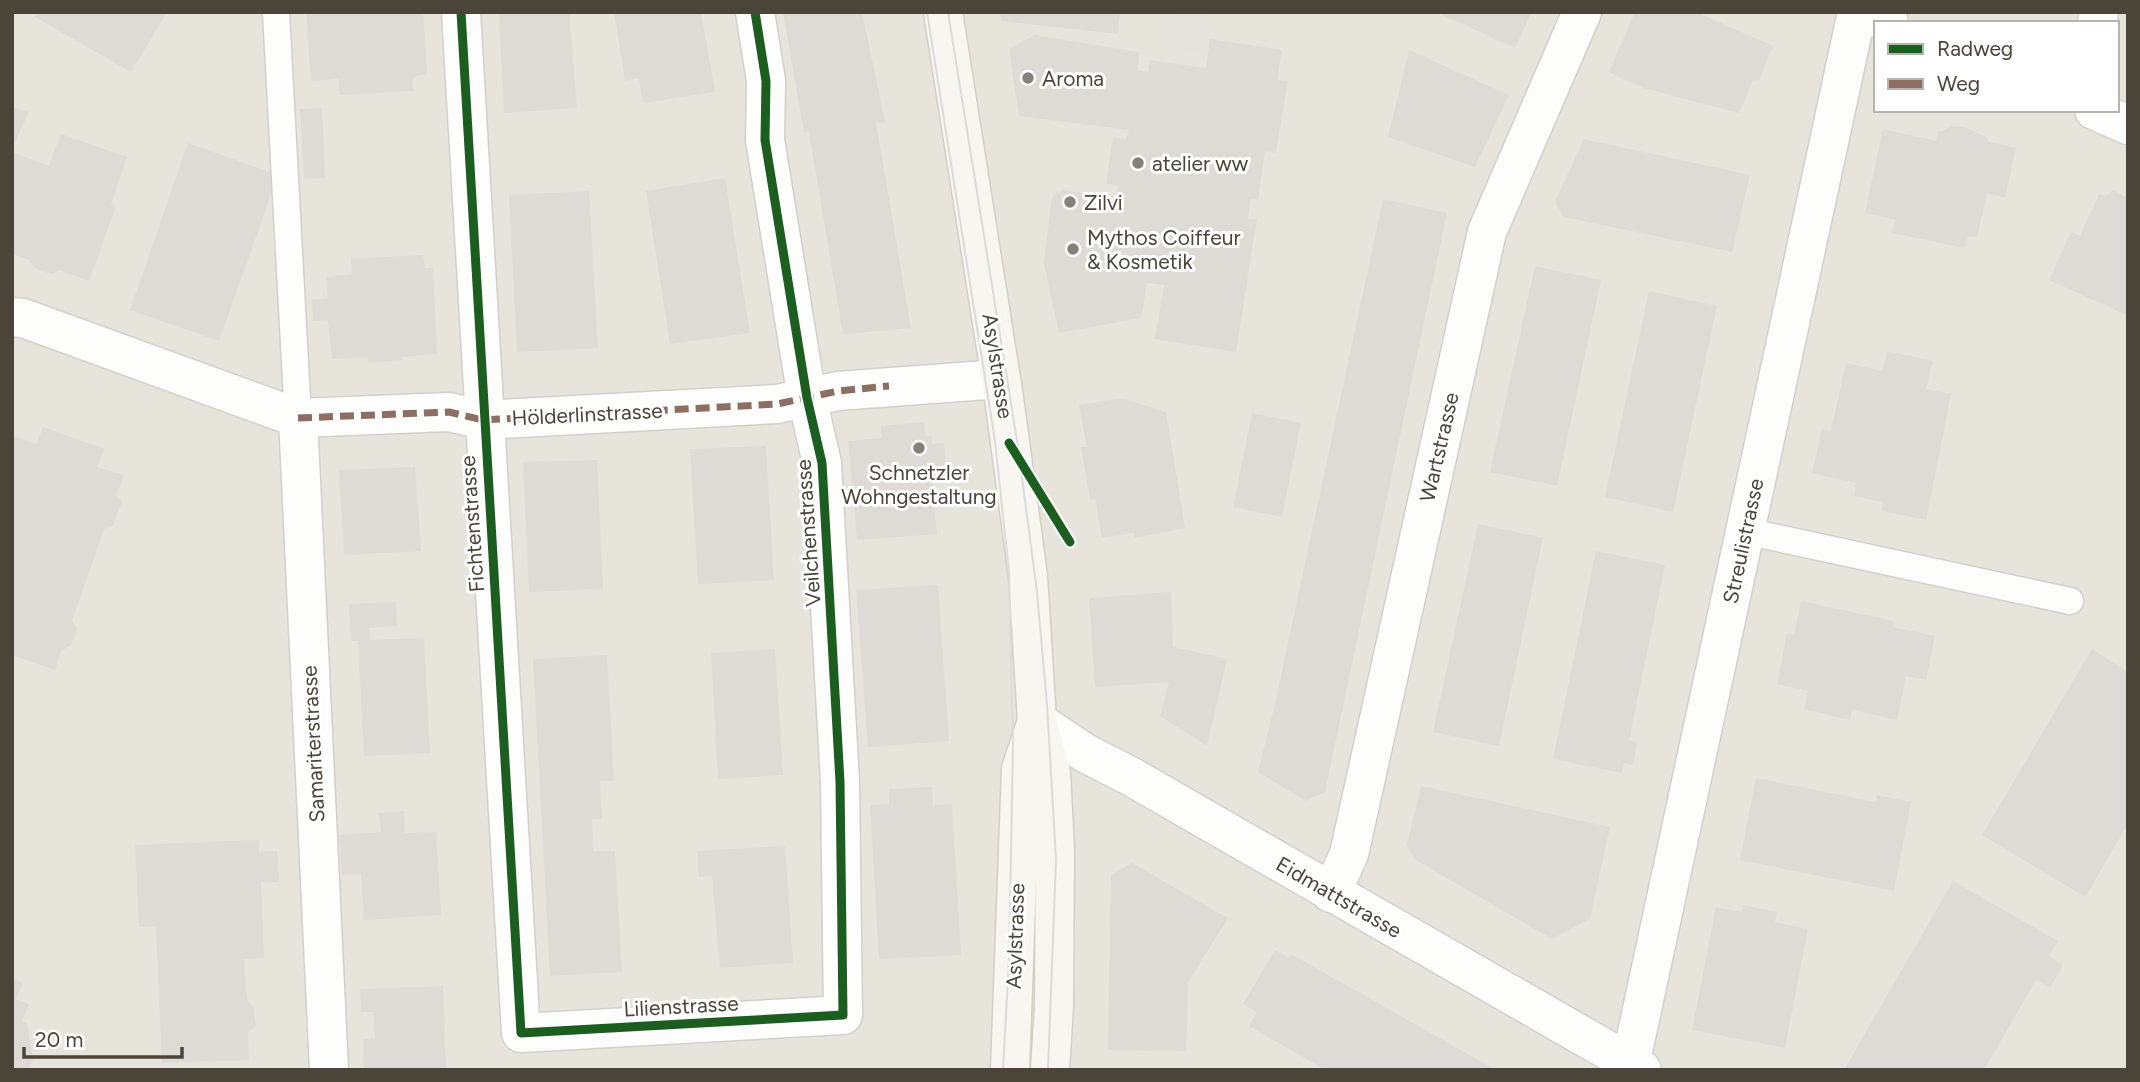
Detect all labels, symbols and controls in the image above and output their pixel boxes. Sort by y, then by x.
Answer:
legend [1874,21,2119,112]
text: Radweg [1937,36,2013,61]
place label: Aroma [1042,66,1104,91]
marker: Aroma [1020,70,1036,86]
text: Weg [1937,71,1980,96]
place label: atelier ww [1152,151,1249,176]
marker: atelier ww [1130,155,1146,171]
place label: Zilvi [1084,190,1123,215]
marker: Zilvi [1062,194,1078,210]
place label: Mythos Coiffeur & Kosmetik [1087,225,1241,274]
marker: Mythos Coiffeur & Kosmetik [1065,241,1081,257]
street label: Asylstrasse [977,312,1019,420]
street label: Wartstrasse [1414,390,1464,504]
street label: Hölderlinstrasse [511,398,663,430]
marker: Schnetzler Wohngestaltung [911,440,927,456]
street label: Fichtenstrasse [455,455,489,593]
street label: Veilchenstrasse [790,459,826,607]
place label: Schnetzler Wohngestaltung [841,460,997,509]
street label: Streulistrasse [1718,476,1768,606]
street label: Samariterstrasse [296,665,330,823]
street label: Eidmattstrasse [1272,851,1406,943]
street label: Asylstrasse [1001,882,1029,990]
street label: Lilienstrasse [623,991,739,1021]
scale bar [24,1016,182,1060]
text: 20 m [35,1027,83,1052]

